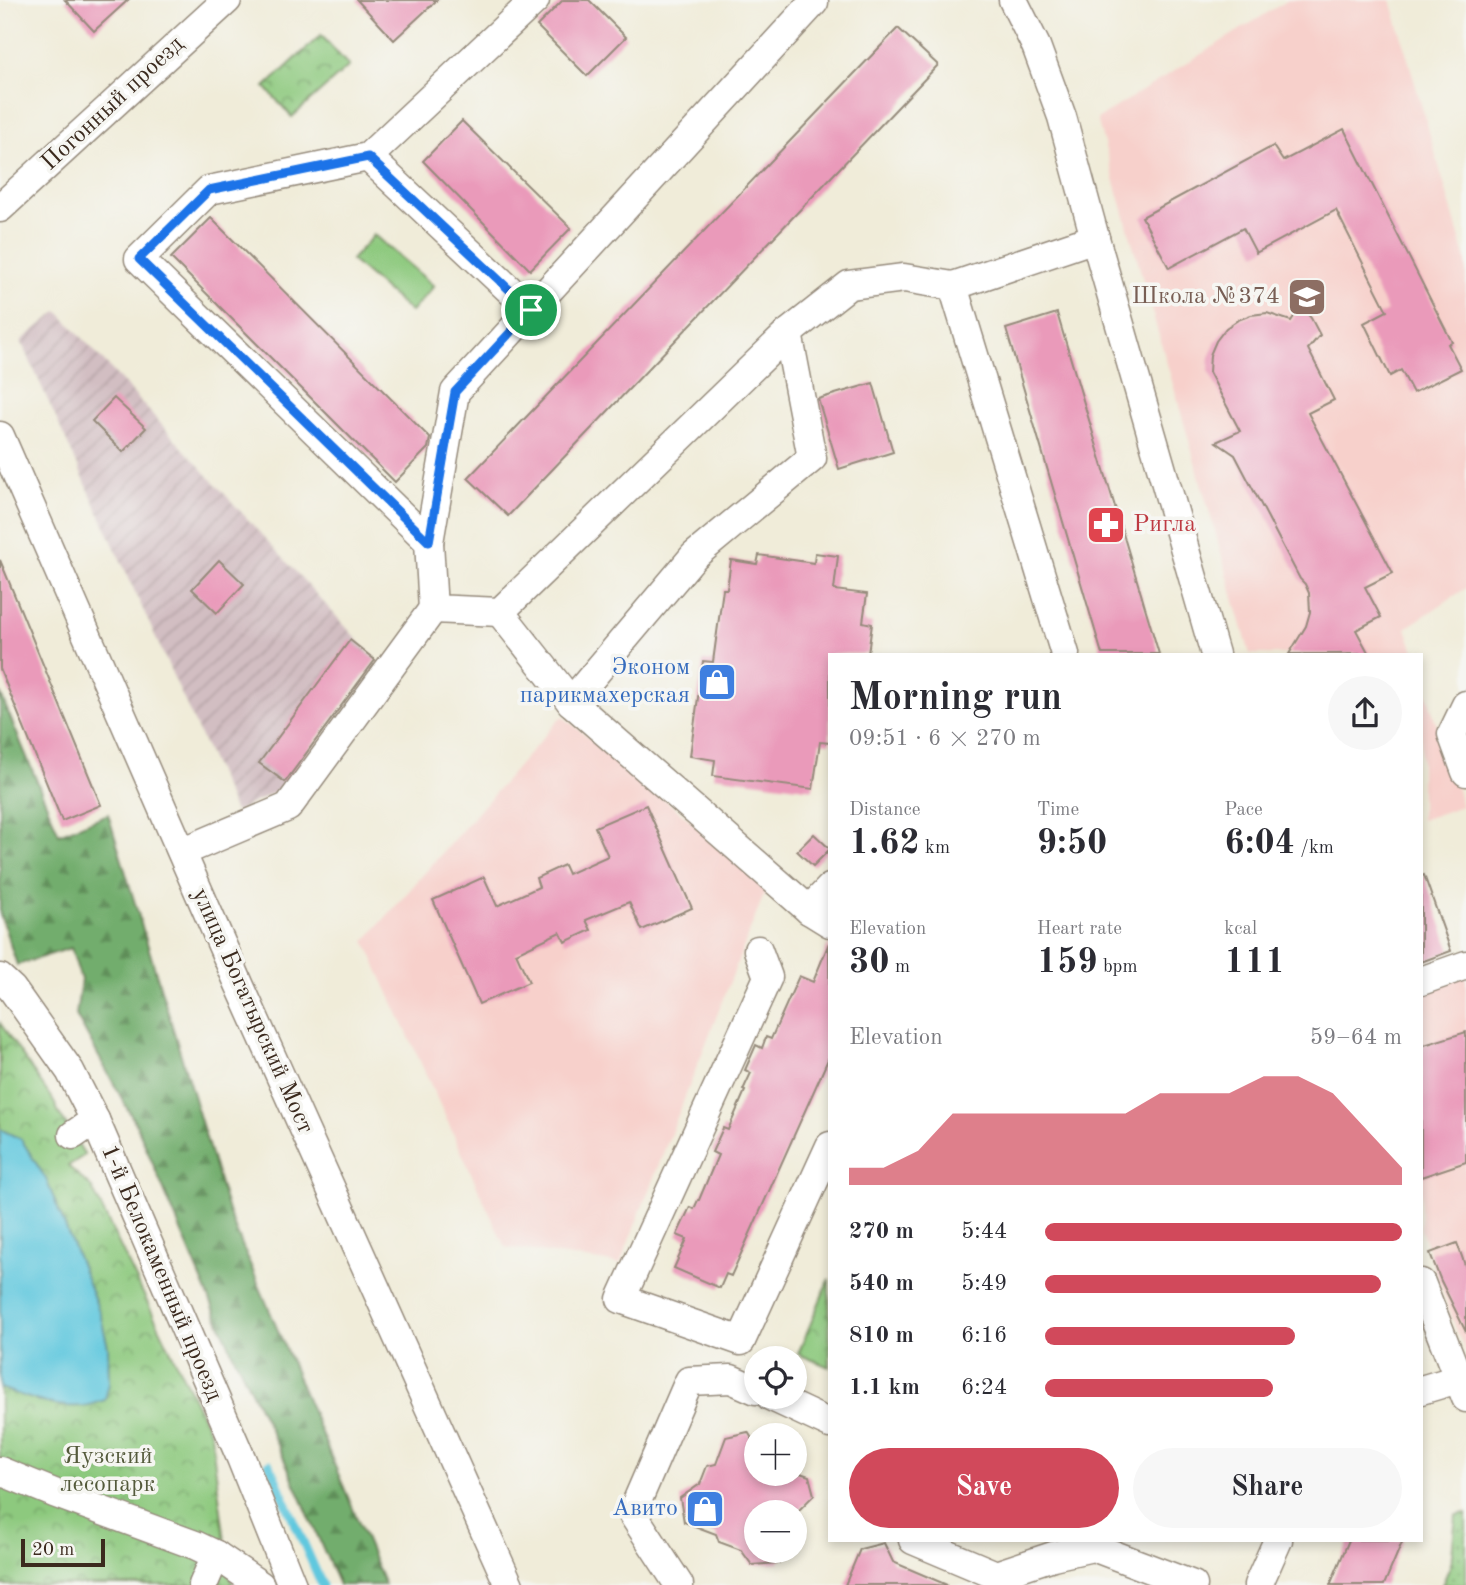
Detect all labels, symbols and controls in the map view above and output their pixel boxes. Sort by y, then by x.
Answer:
street label: Погонный проезд [37,32,189,176]
school or university icon: Школа №374 [1286,276,1328,318]
pin [501,280,561,340]
place label: Школа №374 [1132,285,1280,309]
icon: arrive [512,291,550,329]
pharmacy icon: Ригла [1085,504,1127,546]
place label: Ригла [1133,513,1196,537]
place label: Эконом парикмахерская [520,656,690,708]
shop icon: Эконом парикмахерская [696,661,738,703]
button: share [1328,676,1402,750]
text: Morning run [849,680,1062,718]
text: 09:51 · 6 × 270 m [849,727,1041,750]
text: Distance [849,801,921,820]
text: Time [1037,801,1079,820]
text: Pace [1224,801,1263,820]
text: 1.62 [849,826,920,861]
text: 9:50 [1037,826,1107,861]
text: 6:04 [1224,826,1295,861]
text: km [920,839,950,858]
text: /km [1295,839,1334,858]
street label: улица Богатырский Мост [187,885,317,1137]
text: Elevation [849,920,926,939]
text: Heart rate [1037,920,1122,939]
text: kcal [1224,920,1257,939]
text: 30 [849,945,890,980]
text: 159 [1037,945,1098,980]
text: 111 [1224,945,1285,980]
text: m [890,958,910,977]
text: bpm [1098,958,1138,977]
text: Elevation [849,1026,943,1049]
text: 59–64 m [1310,1026,1402,1049]
street label: 1-й Белокаменный проезд [96,1141,226,1405]
text: 270 m [849,1220,914,1243]
text: 5:44 [961,1220,1007,1243]
text: 540 m [849,1272,914,1295]
text: 5:49 [961,1272,1007,1295]
text: 810 m [849,1324,914,1347]
text: 6:16 [961,1324,1007,1347]
map controls [744,1346,807,1563]
button: locate [744,1346,807,1409]
text: 1.1 km [849,1376,920,1399]
text: 6:24 [961,1376,1007,1399]
button: + [744,1423,807,1486]
park label: Яузский лесопарк [61,1445,156,1497]
button: Save [849,1448,1119,1528]
button: Share [1133,1448,1402,1528]
shop icon: Авито [684,1488,726,1530]
place label: Авито [612,1497,678,1521]
button: − [744,1500,807,1563]
scale bar [21,1536,105,1568]
text: 20 m [32,1541,74,1560]

